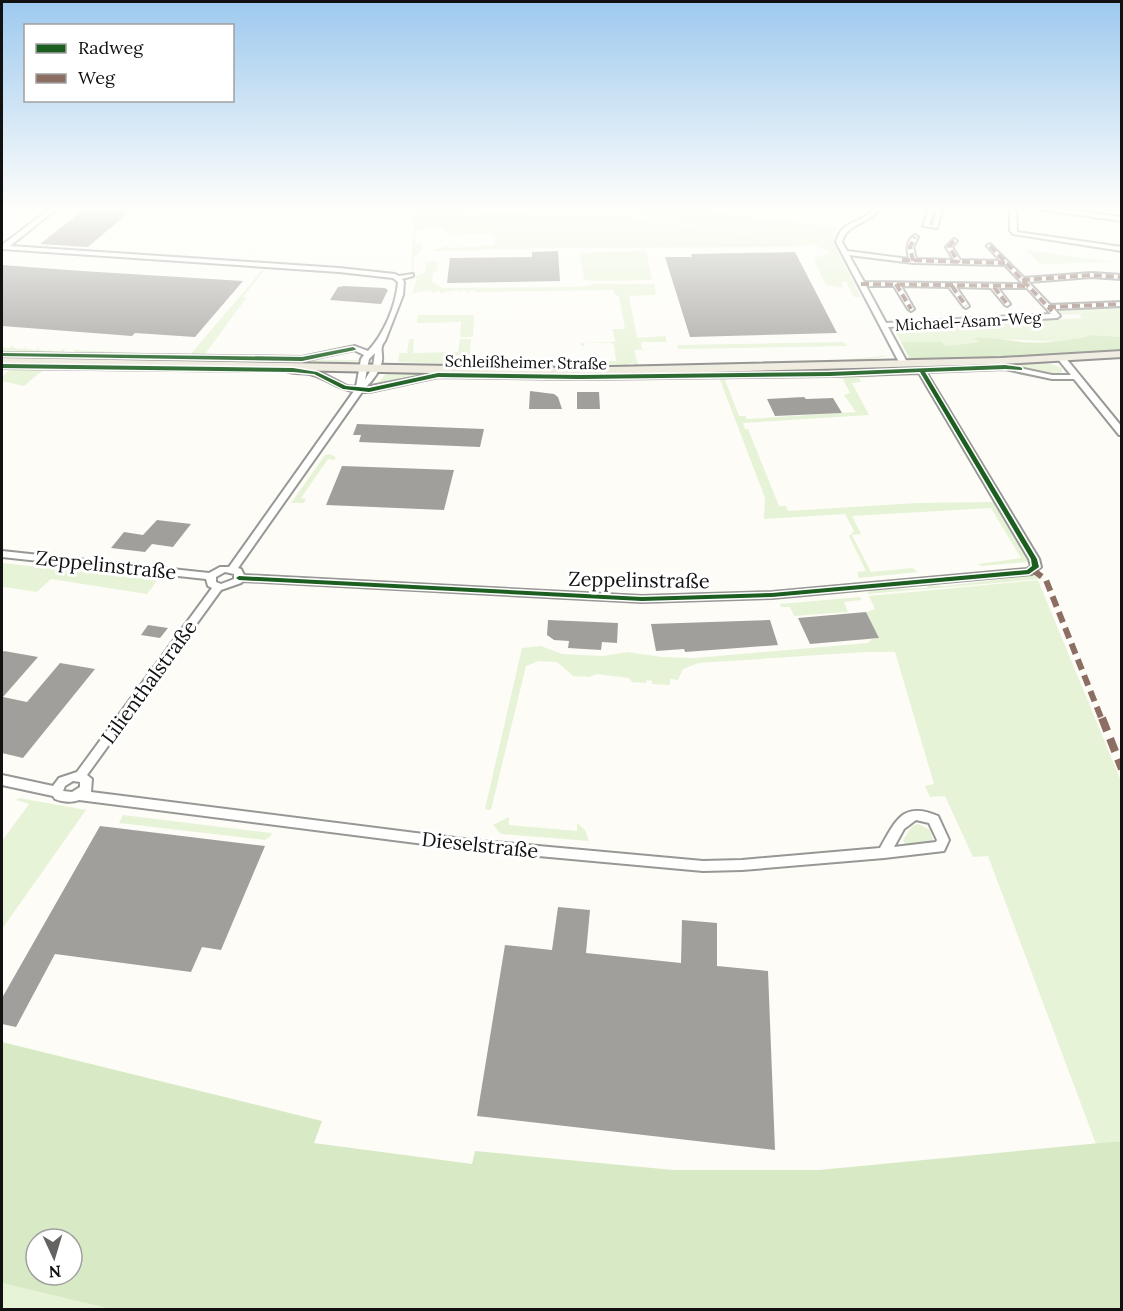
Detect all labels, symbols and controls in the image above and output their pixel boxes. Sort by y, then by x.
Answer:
legend [24,24,234,102]
text: Radweg [78,36,144,59]
text: Weg [78,66,116,89]
street label: Michael-Asam-Weg [894,307,1043,335]
street label: Schleißheimer Straße [445,351,608,373]
street label: Zeppelinstraße [34,545,178,584]
street label: Zeppelinstraße [568,566,710,593]
street label: Lilienthalstraße [95,615,202,748]
street label: Dieselstraße [420,826,540,863]
north arrow [24,1227,84,1287]
text: N [48,1262,62,1282]

